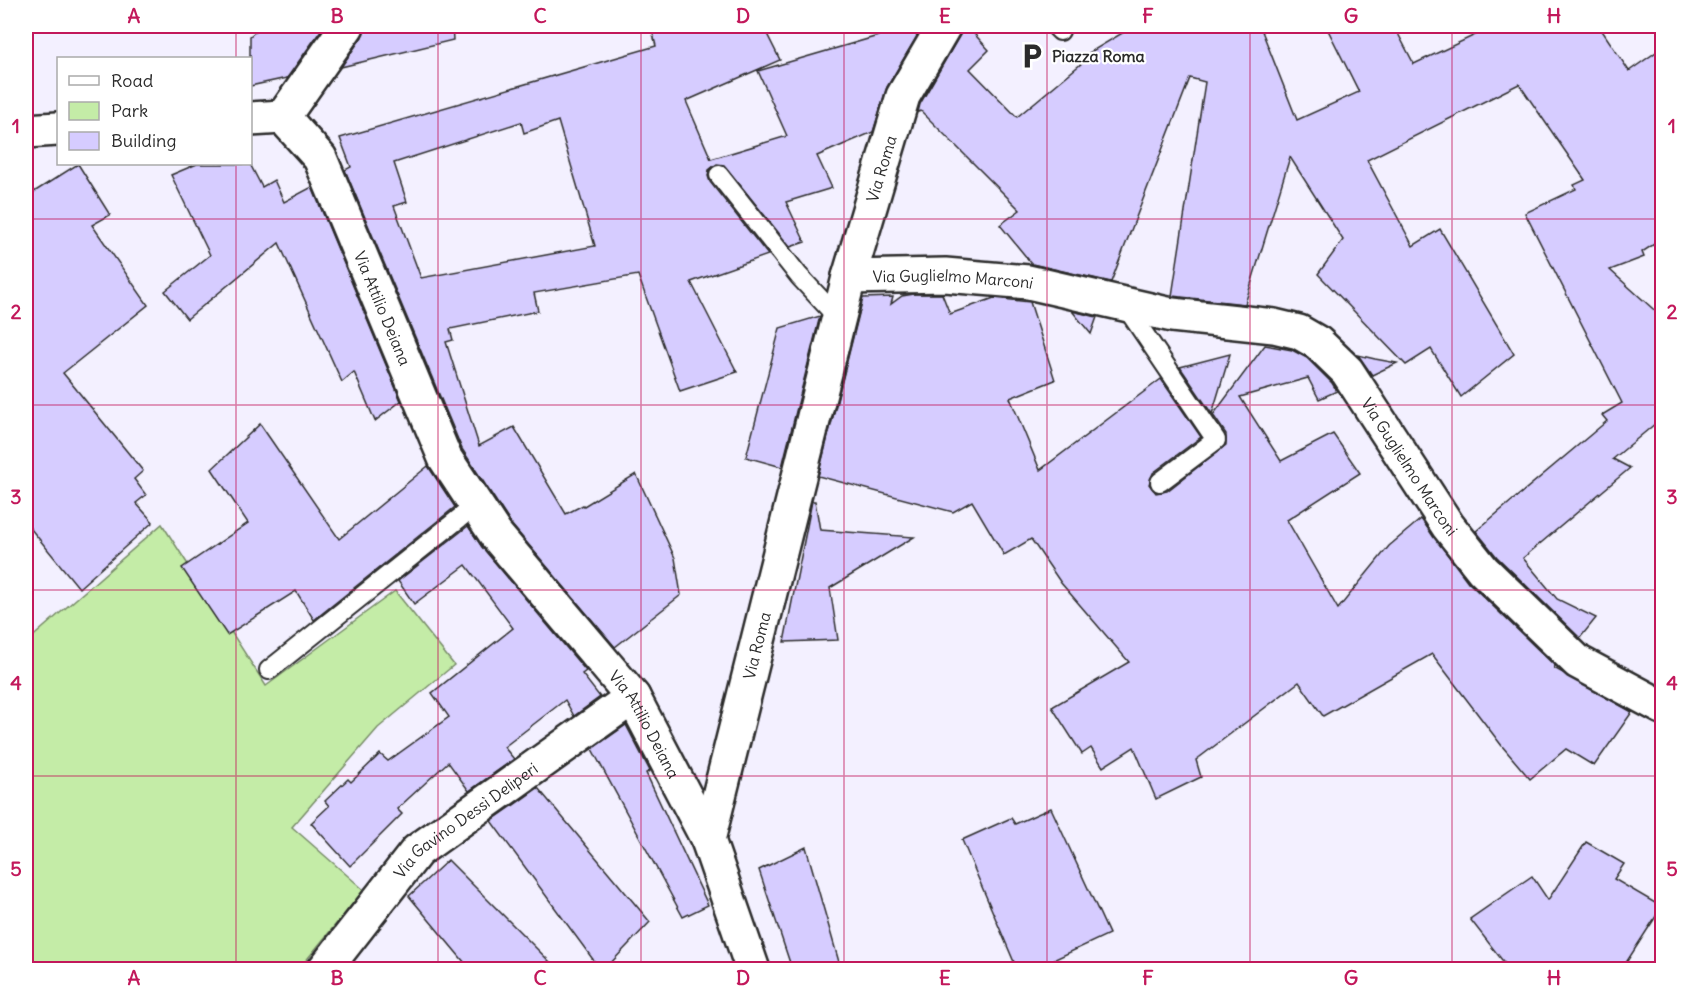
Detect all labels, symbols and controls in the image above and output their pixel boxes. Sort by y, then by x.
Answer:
text: A [128,3,141,28]
text: B [330,3,344,28]
text: C [533,3,547,28]
text: D [736,3,750,28]
text: E [939,3,951,28]
text: F [1142,3,1154,28]
text: G [1344,3,1358,28]
text: H [1547,3,1561,28]
parking icon: Piazza Roma [1017,41,1047,71]
place label: Piazza Roma [1052,46,1145,66]
legend [57,57,252,165]
text: Road [111,69,154,92]
text: Park [111,99,148,122]
text: 1 [12,113,20,138]
text: 1 [1668,113,1676,138]
text: Building [111,129,176,152]
street label: Via Roma [862,133,901,205]
street label: Via Attilio Deiana [350,248,415,369]
street label: Via Guglielmo Marconi [872,265,1035,293]
text: 2 [11,299,22,324]
text: 2 [1667,299,1678,324]
street label: Via Guglielmo Marconi [1357,394,1462,540]
text: 3 [10,484,22,509]
text: 3 [1666,484,1678,509]
street label: Via Roma [739,610,775,681]
street label: Via Attilio Deiana [605,666,684,782]
text: 4 [10,670,22,695]
text: 4 [1666,670,1678,695]
street label: Via Gavino Dessì Deliperi [389,758,542,882]
text: 5 [10,856,22,881]
text: 5 [1666,856,1678,881]
text: A [128,965,141,990]
text: B [330,965,344,990]
text: C [533,965,547,990]
text: D [736,965,750,990]
text: E [939,965,951,990]
text: F [1142,965,1154,990]
text: G [1344,965,1358,990]
text: H [1547,965,1561,990]

